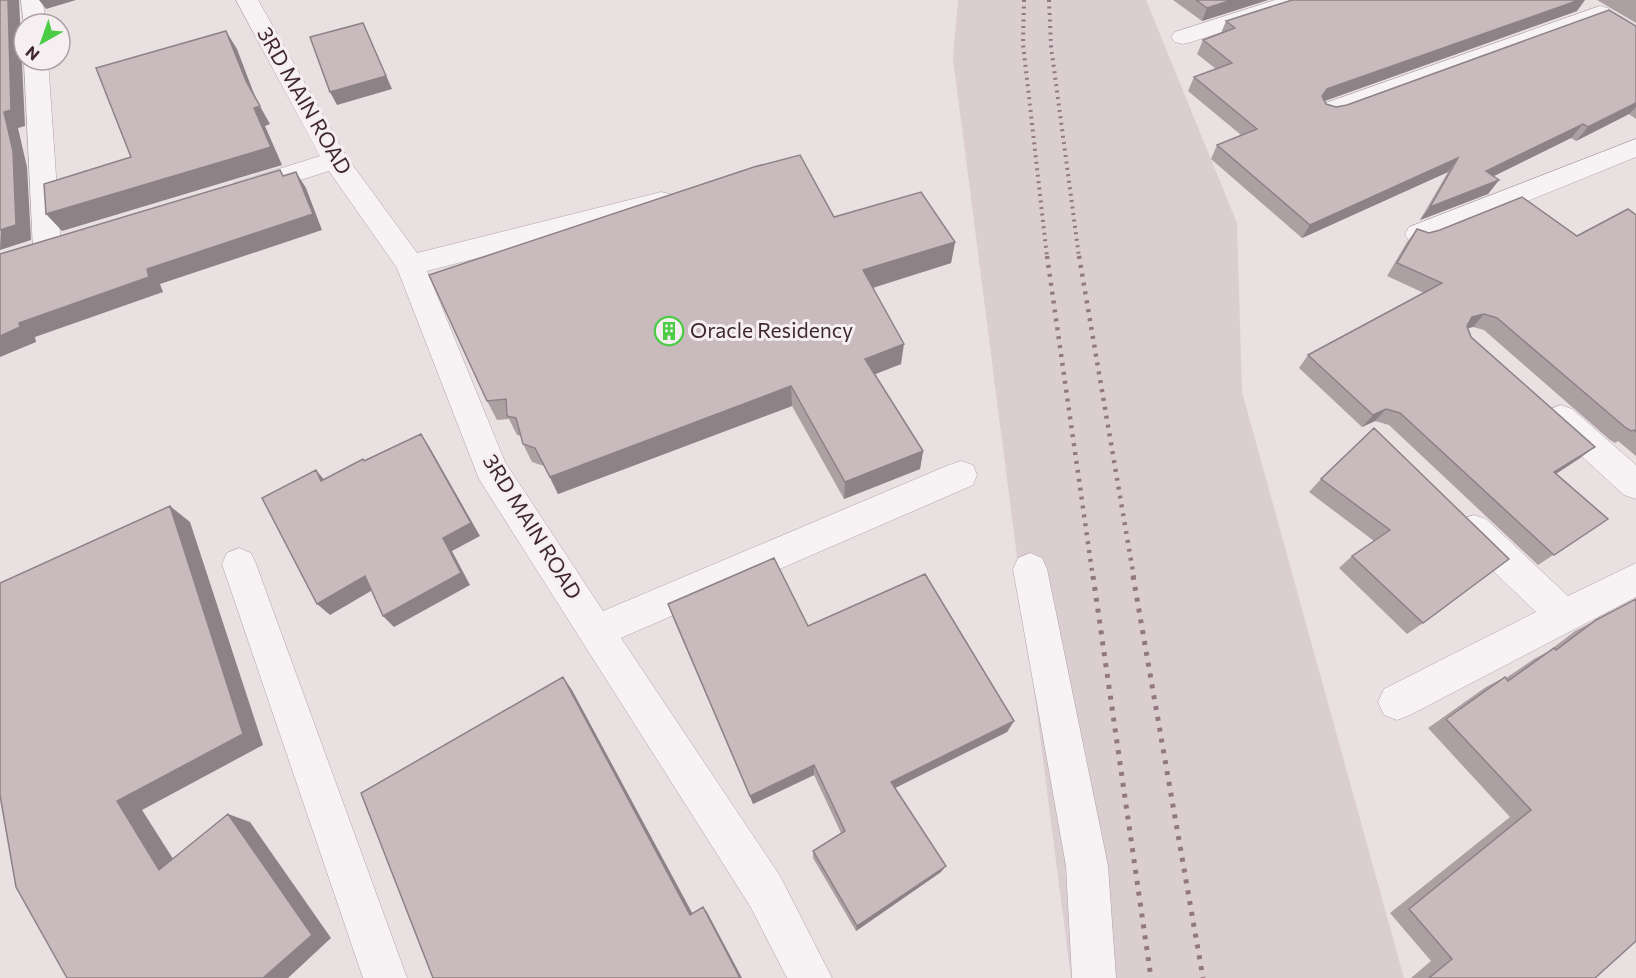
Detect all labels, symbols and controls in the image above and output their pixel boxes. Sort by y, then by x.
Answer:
north arrow [12,12,72,72]
street label: 3RD MAIN ROAD [253,22,358,178]
text: N [21,43,43,65]
building icon: Oracle Residency [653,315,685,347]
place label: Oracle Residency [690,317,853,342]
street label: 3RD MAIN ROAD [479,449,588,603]

